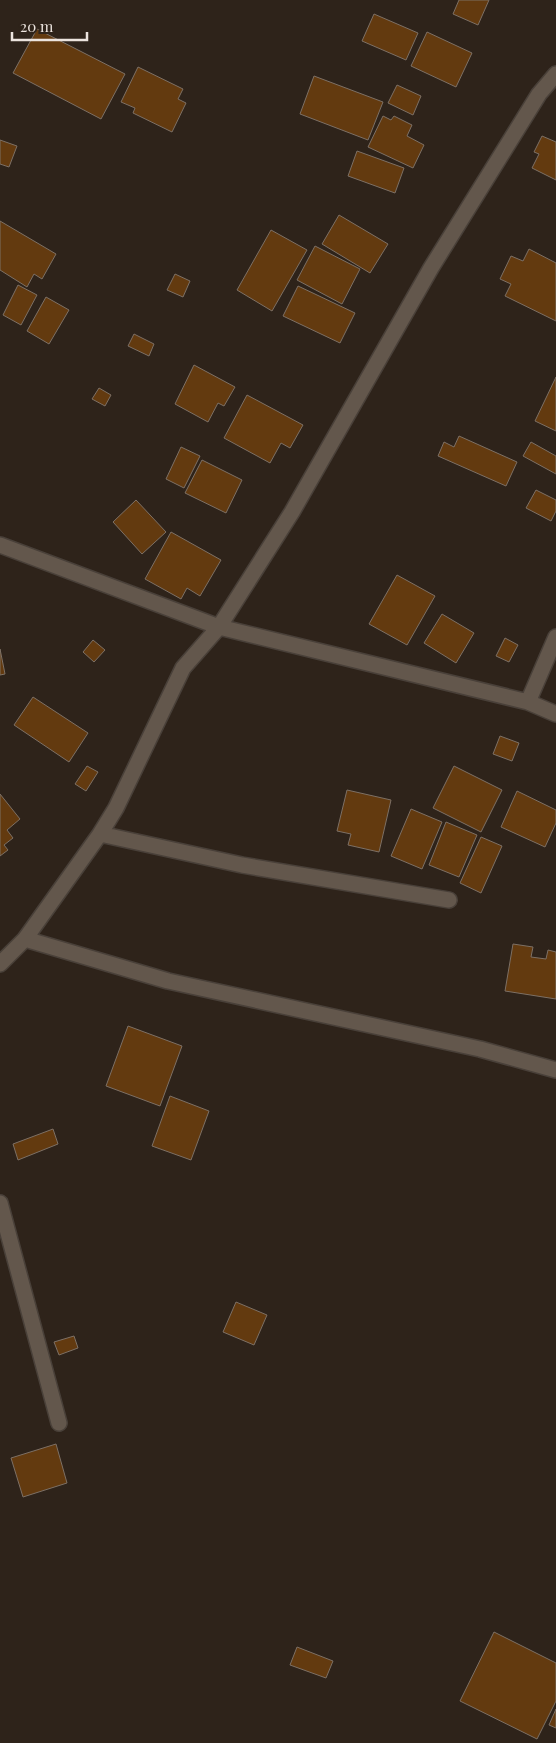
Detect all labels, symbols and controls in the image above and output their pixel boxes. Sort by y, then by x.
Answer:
scale bar [12,10,88,42]
text: 20 m [20,16,54,36]

